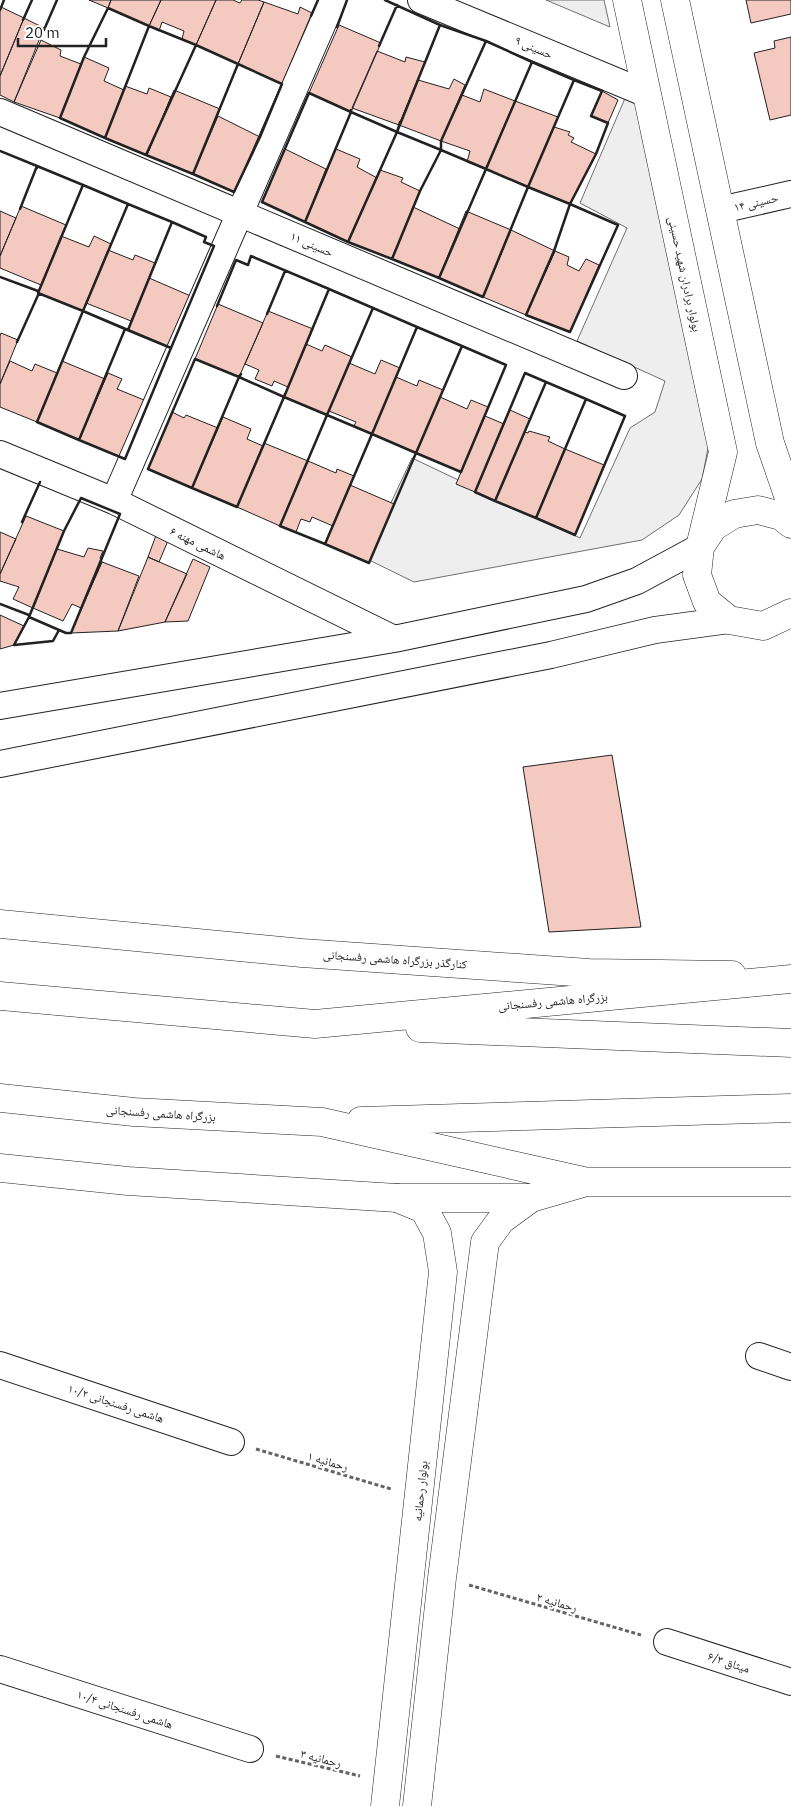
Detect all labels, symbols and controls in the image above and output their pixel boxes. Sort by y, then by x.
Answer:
scale bar [18,15,105,47]
text: 20 m [25,23,60,42]
street label: حسینی ۹ [513,32,556,62]
street label: حسینی ۱۴ [732,190,780,215]
street label: بولوار برادران شهید حسینی [665,215,705,333]
street label: حسینی ۱۱ [288,228,336,260]
street label: هاشمی مهنه ۶ [168,523,228,563]
street label: کنارگذر بزرگراه هاشمی رفسنجانی [323,946,467,972]
street label: بزرگراه هاشمی رفسنجانی [498,989,608,1014]
street label: بزرگراه هاشمی رفسنجانی [106,1102,216,1125]
street label: هاشمی رفسنجانی ۱۰/۲ [66,1380,166,1426]
street label: رحمانیه ۱ [306,1448,350,1474]
street label: بولوار رحمانیه [409,1460,431,1522]
street label: رحمانیه ۲ [535,1589,579,1615]
street label: میثاق ۶/۳ [706,1648,752,1676]
street label: هاشمی رفسنجانی ۱۰/۴ [75,1686,175,1732]
street label: رحمانیه ۳ [299,1746,343,1771]

